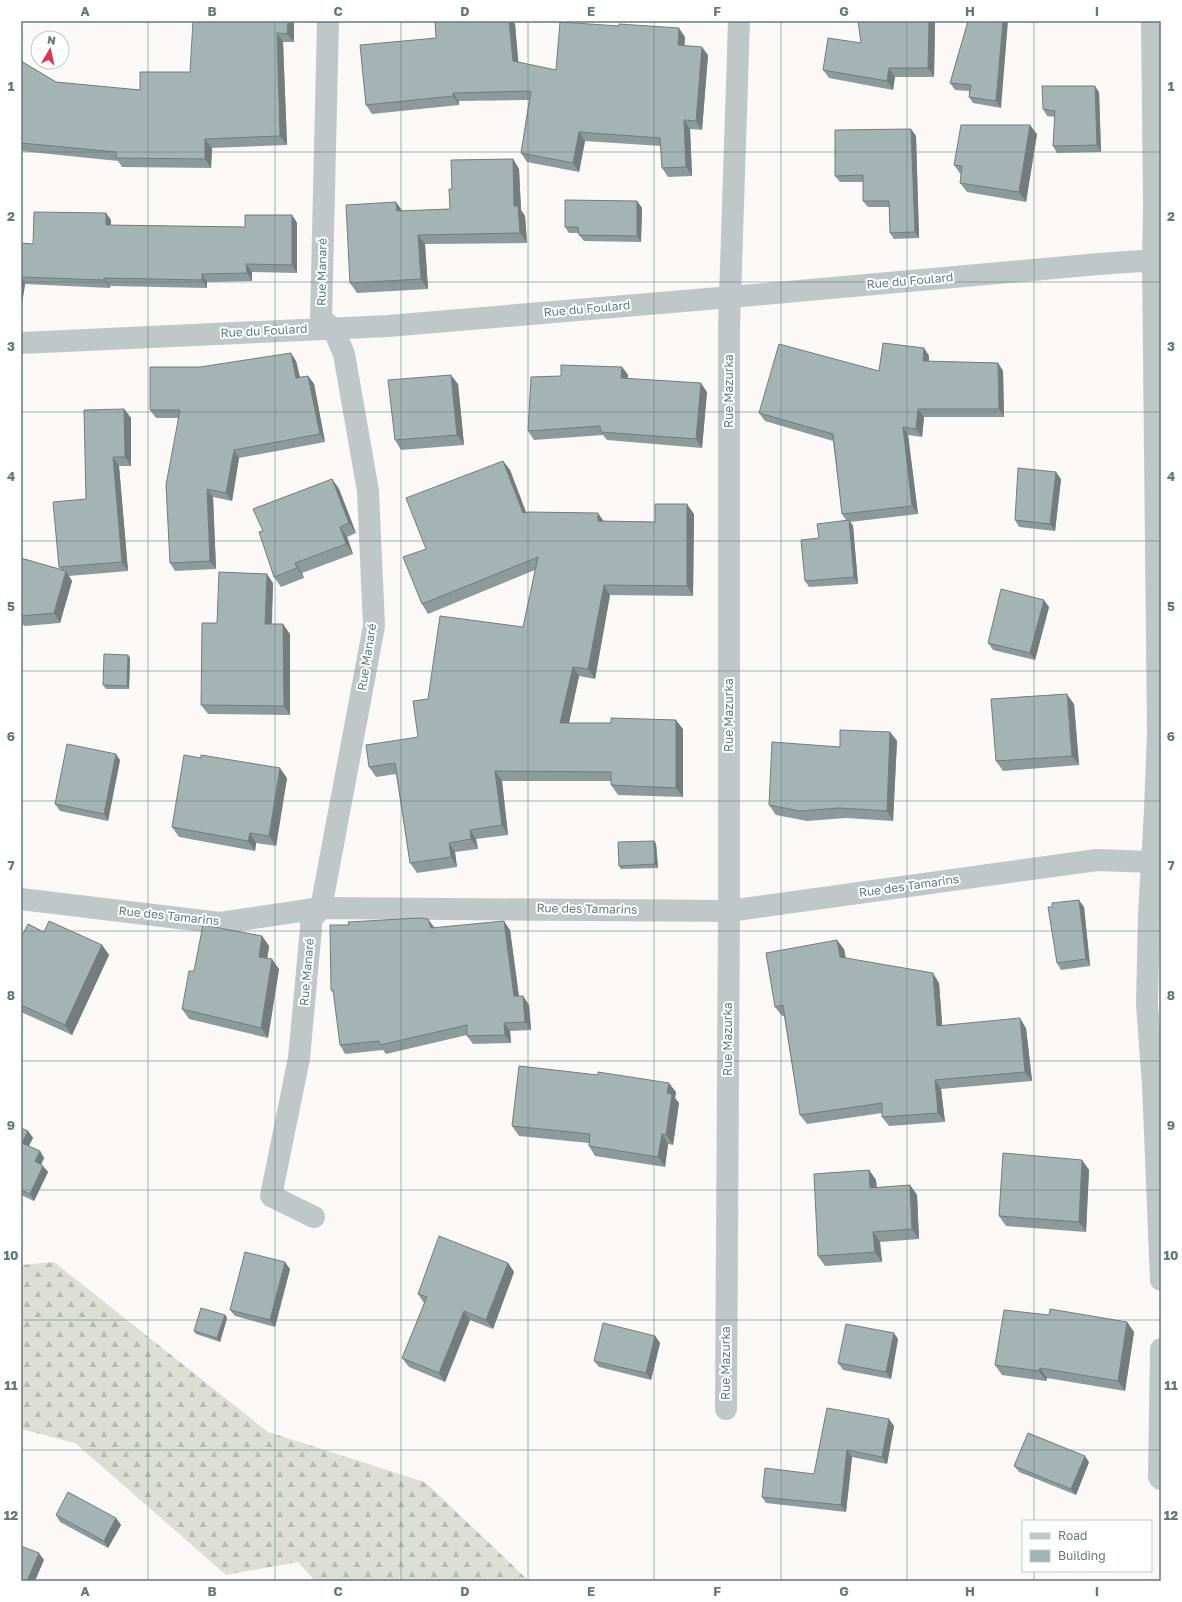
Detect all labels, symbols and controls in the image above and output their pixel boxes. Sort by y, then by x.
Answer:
text: A [80,3,90,19]
text: B [207,3,217,19]
text: C [333,3,343,19]
text: D [460,3,470,19]
text: E [587,3,595,19]
text: F [713,3,721,19]
text: G [839,3,849,19]
text: H [965,3,975,19]
text: I [1095,3,1099,19]
north arrow [30,30,70,70]
text: N [46,33,57,47]
text: 1 [8,78,15,94]
text: 1 [1168,78,1175,94]
text: 2 [7,208,15,224]
text: 2 [1167,208,1175,224]
street label: Rue Manaré [313,238,330,306]
street label: Rue du Foulard [866,269,954,292]
street label: Rue du Foulard [543,297,631,320]
street label: Rue du Foulard [220,321,308,340]
text: 3 [7,338,15,354]
text: 3 [1167,338,1175,354]
street label: Rue Mazurka [721,354,736,428]
text: 4 [7,468,15,484]
text: 4 [1167,468,1175,484]
text: 5 [7,598,15,614]
text: 5 [1167,598,1175,614]
street label: Rue Manaré [354,622,379,692]
street label: Rue Mazurka [721,678,736,752]
text: 6 [7,728,15,744]
text: 6 [1167,728,1175,744]
text: 7 [7,857,15,873]
text: 7 [1167,857,1175,873]
street label: Rue des Tamarins [858,871,960,900]
street label: Rue des Tamarins [536,900,638,917]
street label: Rue des Tamarins [118,903,220,928]
street label: Rue Manaré [296,937,317,1006]
text: 8 [7,987,15,1003]
text: 8 [1167,987,1175,1003]
street label: Rue Mazurka [720,1002,735,1076]
text: 9 [7,1117,15,1133]
text: 9 [1167,1117,1175,1133]
text: 10 [3,1247,19,1263]
text: 10 [1163,1247,1179,1263]
street label: Rue Mazurka [718,1326,733,1400]
text: 11 [4,1377,18,1393]
text: 11 [1164,1377,1178,1393]
text: 12 [4,1507,18,1523]
text: 12 [1164,1507,1178,1523]
legend [1022,1520,1152,1572]
text: Road [1058,1528,1087,1543]
text: Building [1058,1548,1106,1563]
text: A [80,1583,90,1599]
text: B [207,1583,217,1599]
text: C [333,1583,343,1599]
text: D [460,1583,470,1599]
text: E [587,1583,595,1599]
text: F [713,1583,721,1599]
text: G [839,1583,849,1599]
text: H [965,1583,975,1599]
text: I [1095,1583,1099,1599]

